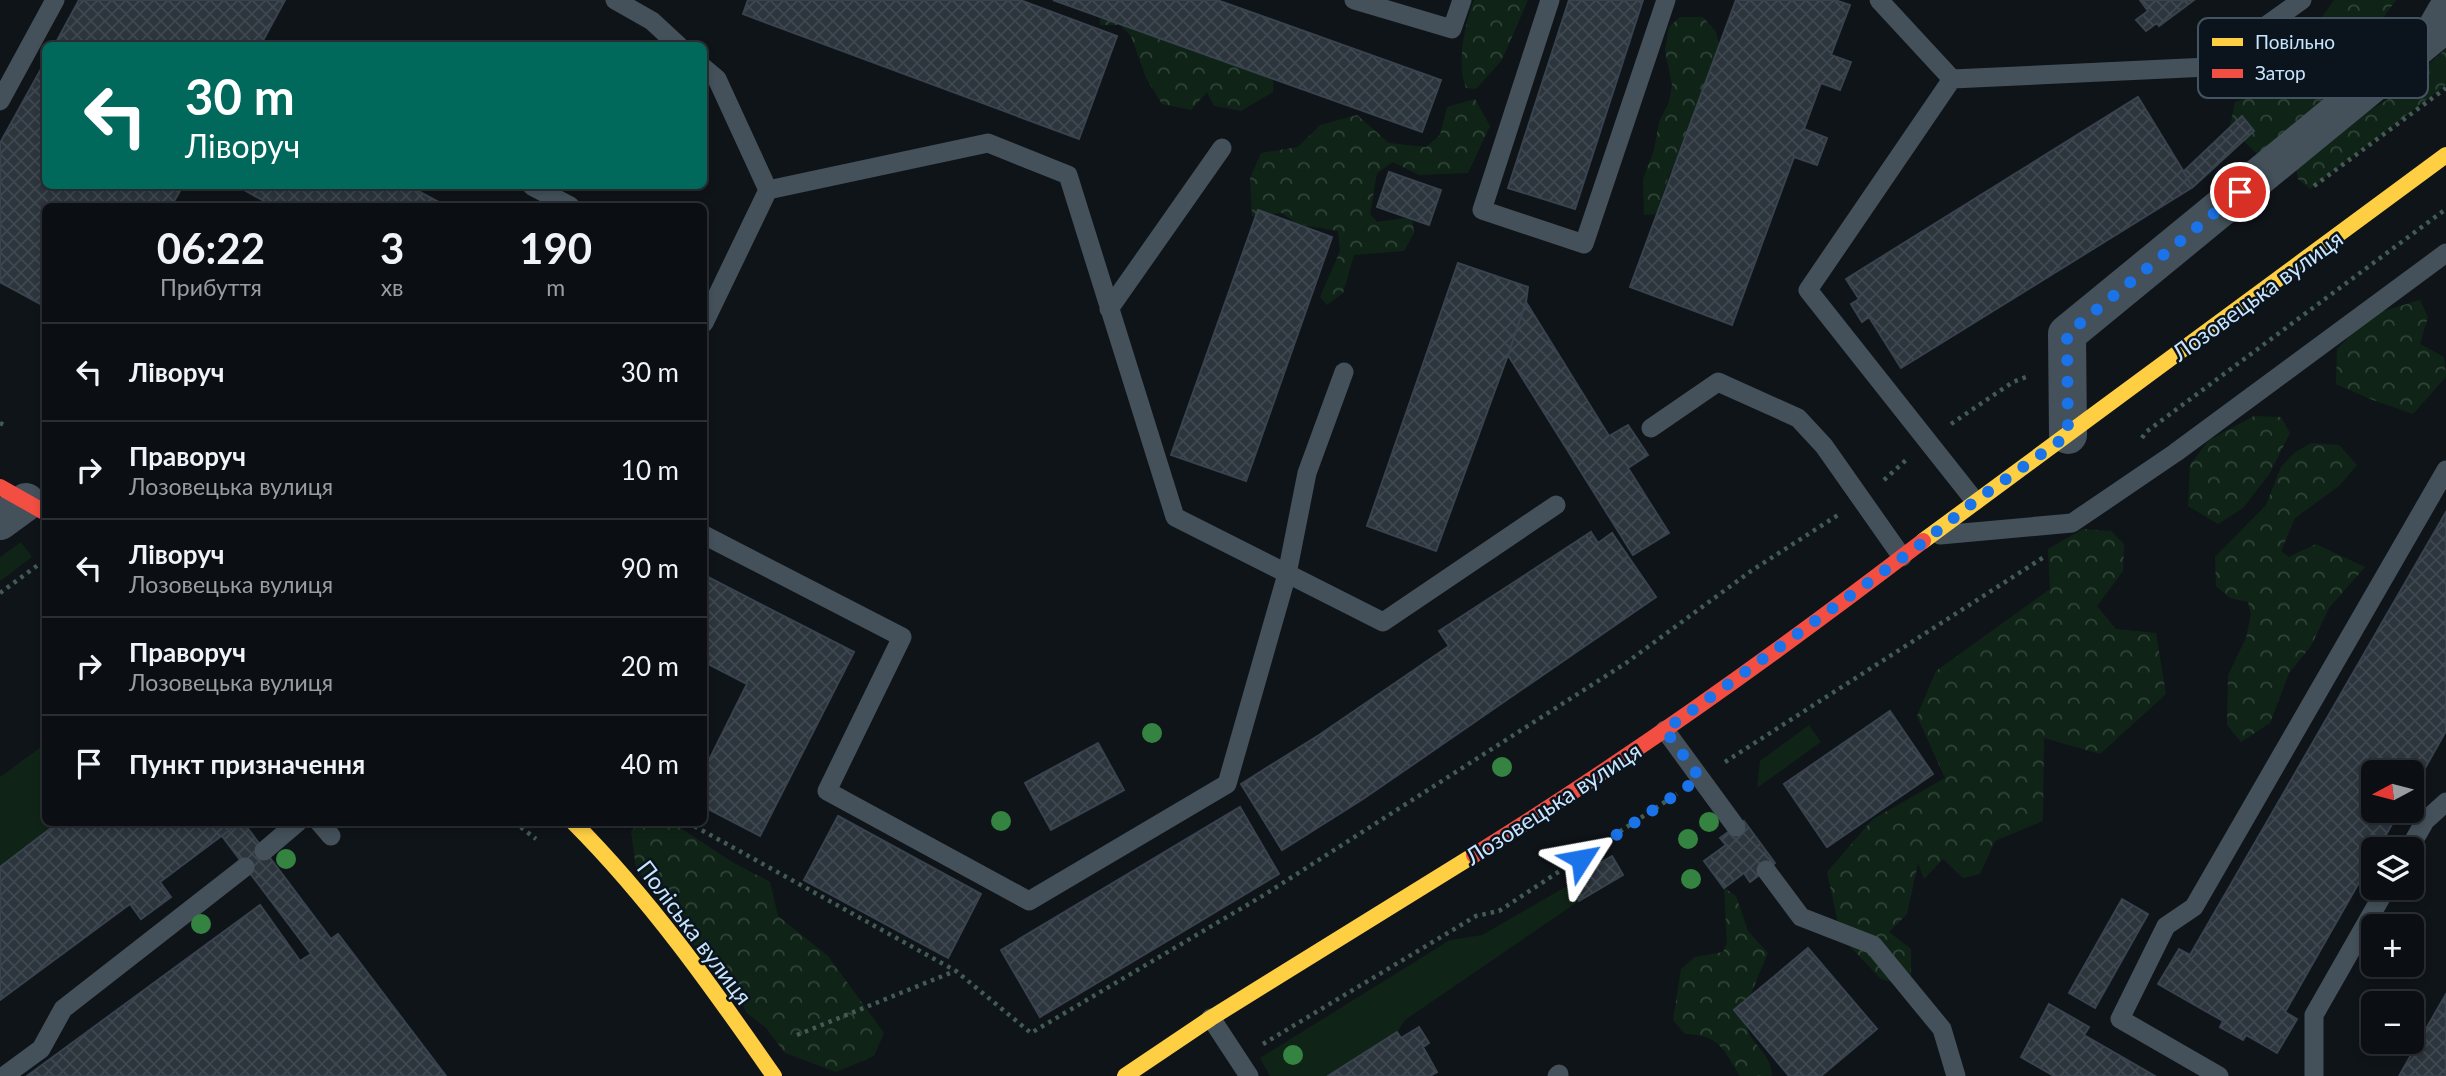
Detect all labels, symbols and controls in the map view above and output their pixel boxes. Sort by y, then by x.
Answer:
legend [2198,18,2428,98]
text: Повільно [2255,30,2335,53]
text: Затор [2255,61,2306,84]
text: 30 m [185,67,295,125]
icon: left [70,70,161,161]
text: Ліворуч [185,126,300,165]
pin [2210,162,2270,222]
icon: arrive [2221,173,2259,211]
text: 06:22 [157,223,265,273]
text: 3 [380,223,404,273]
text: 190 [519,223,592,273]
street label: Лозовецька вулиця [2165,224,2348,367]
text: Прибуття [160,273,262,301]
text: хв [381,273,404,301]
text: m [546,273,565,301]
icon: left [70,353,108,391]
text: Ліворуч [129,356,225,388]
text: 30 m [621,356,679,388]
text: Праворуч [129,440,246,472]
icon: right [70,451,108,489]
text: 10 m [621,454,679,486]
text: Лозовецька вулиця [129,472,333,500]
text: Ліворуч [129,538,225,570]
icon: left [70,549,108,587]
text: 90 m [621,552,679,584]
text: Лозовецька вулиця [129,570,333,598]
text: Праворуч [129,636,246,668]
icon: right [70,647,108,685]
text: 20 m [621,650,679,682]
text: Лозовецька вулиця [129,668,333,696]
street label: Лозовецька вулиця [1459,736,1646,871]
icon: arrive [70,745,108,783]
text: Пункт призначення [129,748,365,780]
text: 40 m [621,748,679,780]
north arrow [2361,760,2424,822]
map controls [2361,760,2424,1054]
position arrow [1544,822,1618,896]
button: layers [2361,837,2424,900]
street label: Поліська вулиця [632,854,758,1010]
button: + [2361,914,2424,977]
button: − [2361,991,2424,1054]

